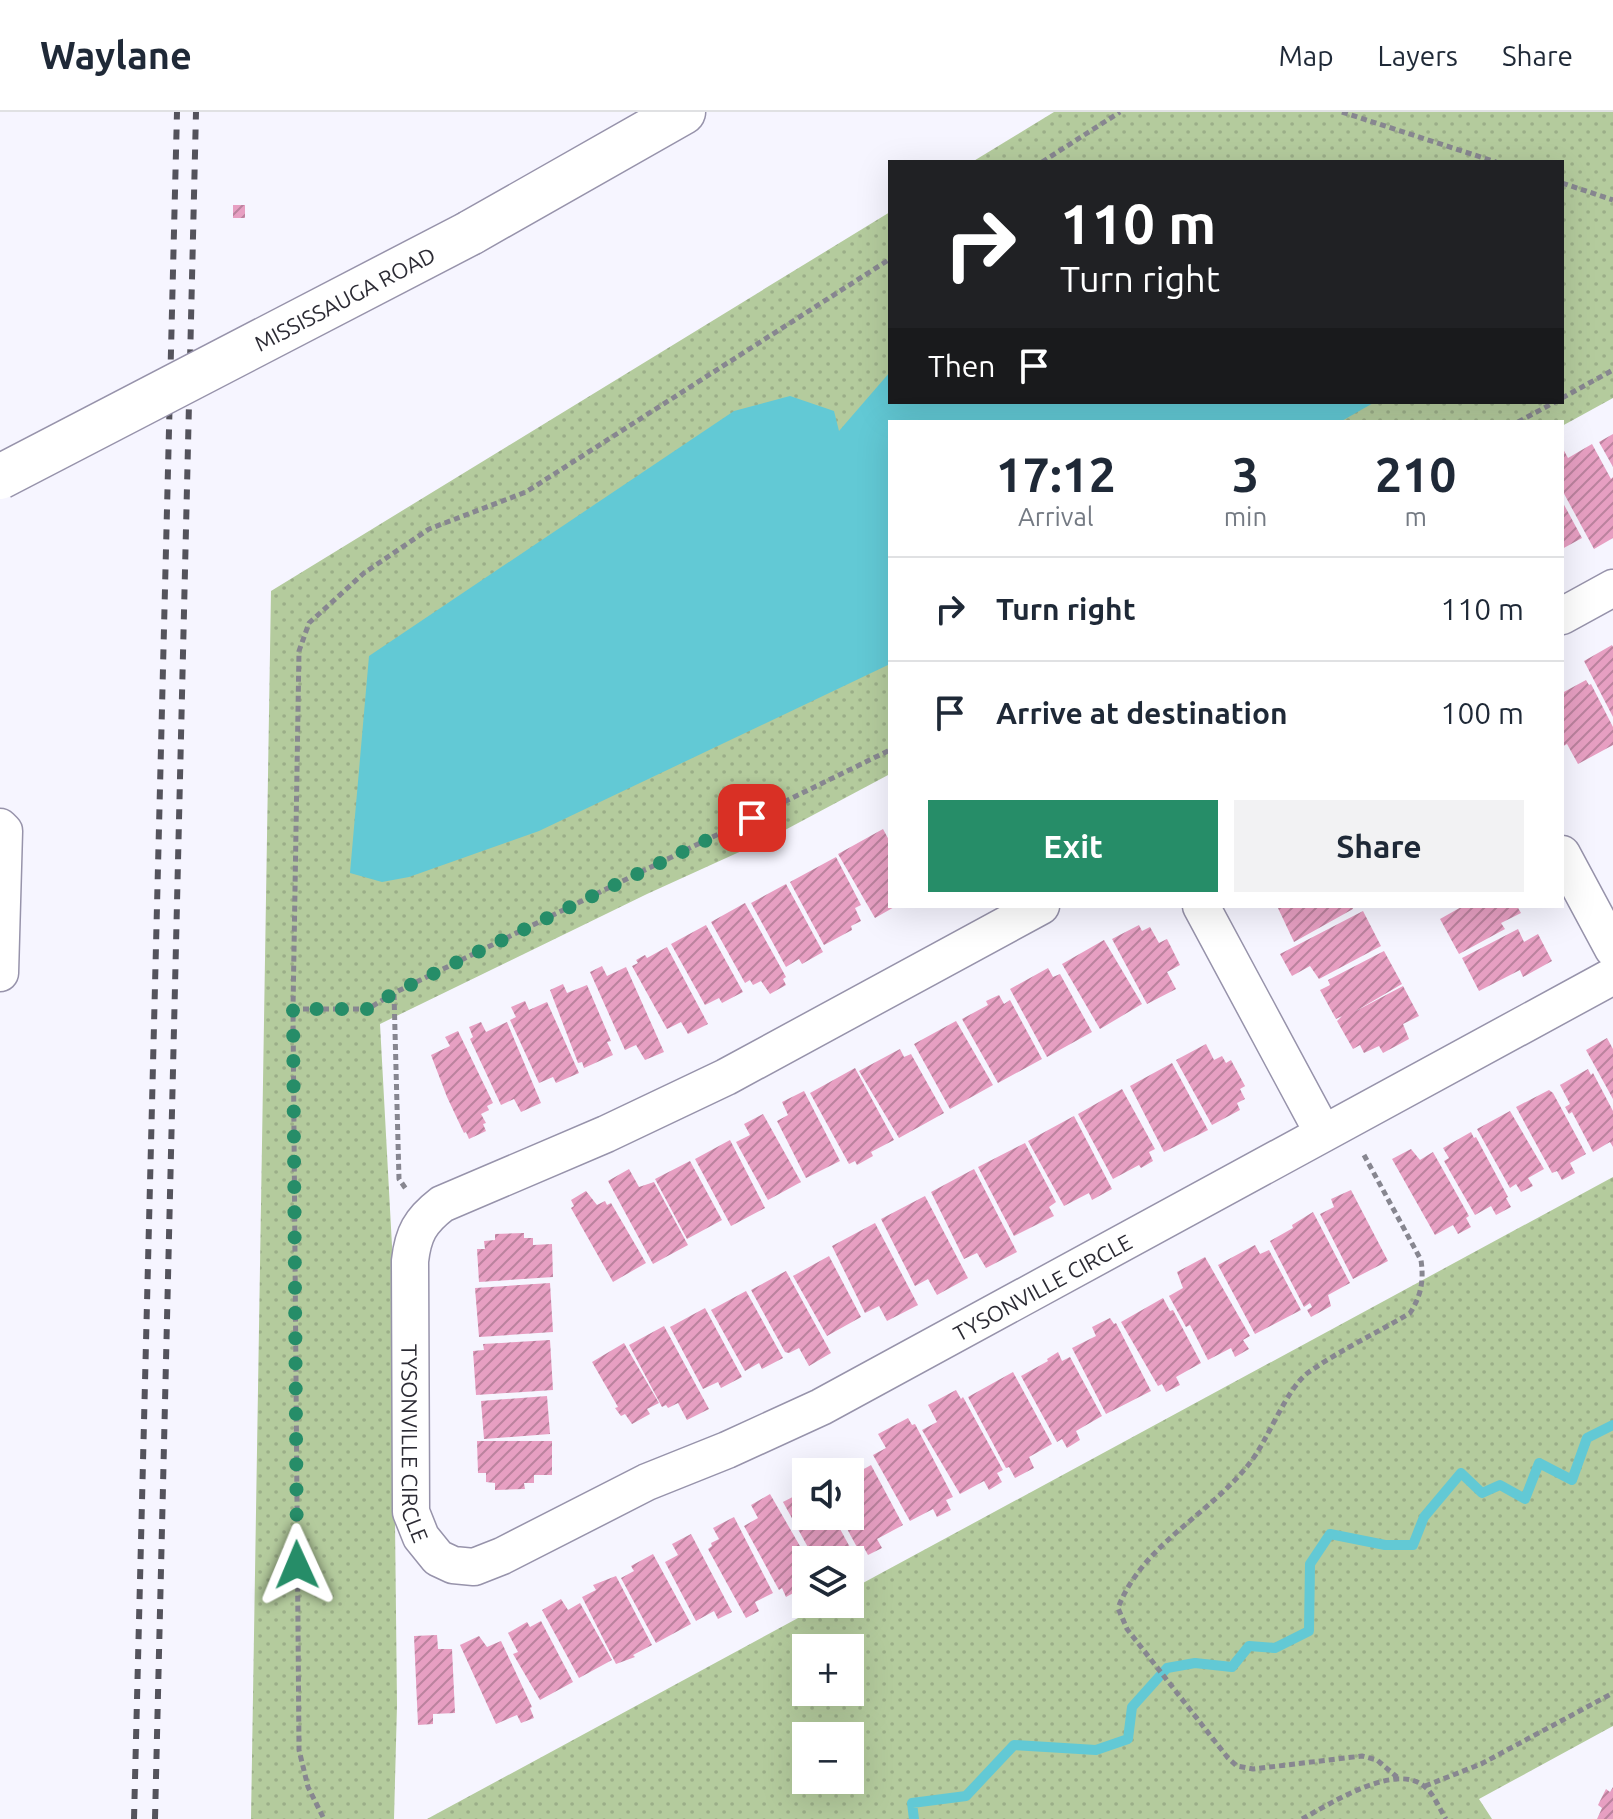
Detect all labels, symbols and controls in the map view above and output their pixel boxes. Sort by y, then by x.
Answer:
text: Waylane [40,34,192,76]
text: Map [1278,40,1334,71]
text: Layers [1378,40,1458,71]
text: Share [1502,40,1573,71]
icon: right [928,192,1032,296]
text: 110 m [1060,192,1216,255]
street label: MISSISSAUGA ROAD [250,241,439,355]
text: Turn right [1060,258,1220,299]
icon: arrive [1012,344,1056,388]
text: Then [928,349,996,383]
text: 17:12 [996,447,1116,501]
text: 3 [1232,447,1259,501]
text: 210 [1375,447,1456,501]
text: Arrival [1018,502,1094,531]
text: min [1224,502,1267,531]
text: m [1404,502,1427,531]
icon: right [928,587,972,631]
text: Turn right [996,592,1136,626]
text: 110 m [1440,592,1524,626]
icon: arrive [928,691,972,735]
text: Arrive at destination [996,696,1288,730]
text: 100 m [1440,696,1524,730]
pin [718,784,786,852]
icon: arrive [730,796,774,840]
button: Exit [928,800,1218,892]
button: Share [1234,800,1524,892]
street label: TYSONVILLE CIRCLE [949,1228,1135,1345]
street label: TYSONVILLE CIRCLE [397,1344,434,1546]
map controls [792,1458,864,1794]
button: sound [792,1458,864,1530]
position arrow [255,1523,339,1607]
button: layers [792,1546,864,1618]
button: + [792,1634,864,1706]
button: − [792,1722,864,1794]

